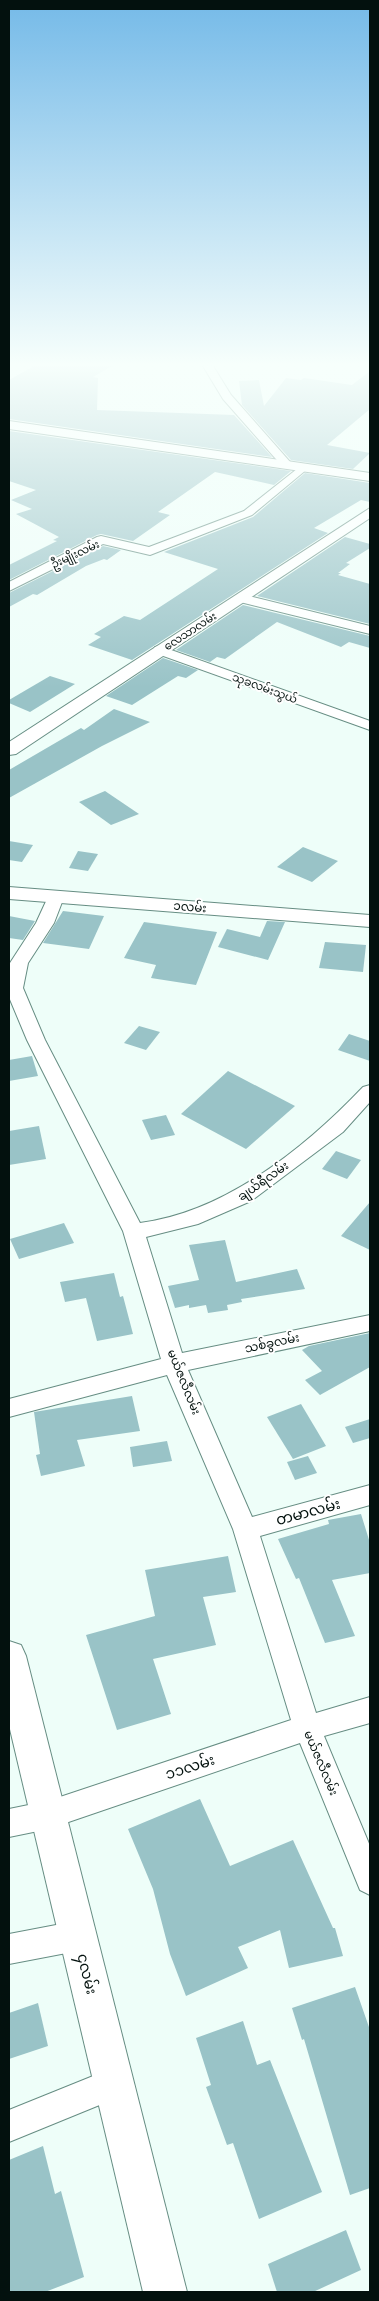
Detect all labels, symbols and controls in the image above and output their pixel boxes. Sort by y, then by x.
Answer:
street label: ဦးမျိုးလမ်း [49,537,102,573]
street label: လေသာလမ်း [161,609,219,653]
street label: သုခလမ်းသွယ် [230,670,299,708]
street label: ၁လမ်း [173,897,207,916]
street label: ချယ်ရီလမ်း [234,1157,293,1206]
street label: သစ်ခွလမ်း [243,1328,301,1359]
street label: မယ်ဇလီလမ်း [164,1347,205,1417]
street label: တမာလမ်း [274,1494,342,1530]
street label: မယ်ဇလီလမ်း [300,1728,343,1798]
street label: ၁၁လမ်း [163,1750,217,1784]
street label: ၄လမ်း [70,1951,102,1997]

